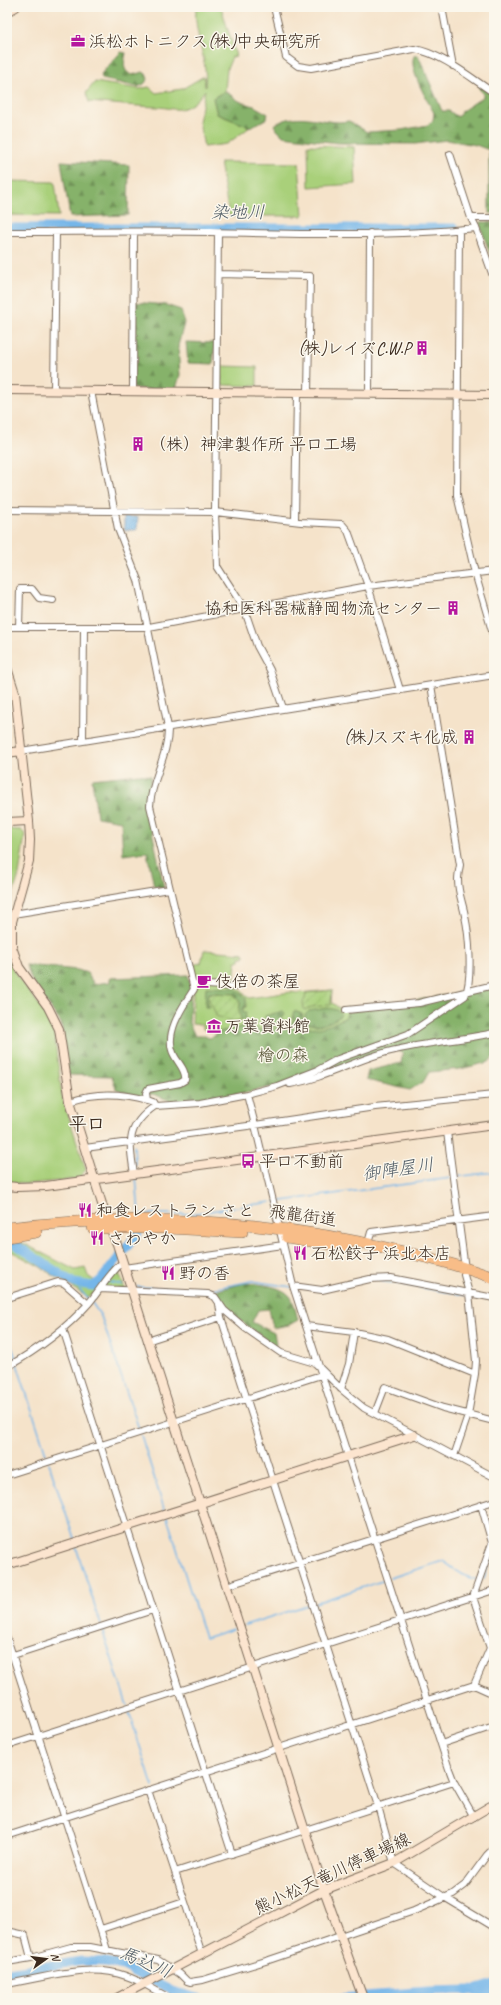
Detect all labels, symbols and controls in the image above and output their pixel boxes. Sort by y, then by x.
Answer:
place label: 浜松ホトニクス(株)中央研究所 [89,31,321,52]
office icon: 浜松ホトニクス(株)中央研究所 [70,33,86,49]
water label: 染地川 [211,201,265,223]
place label: (株)レイズC.W.P [298,338,413,359]
building icon: (株)レイズC.W.P [414,340,430,356]
place label: （株）神津製作所 平口工場 [149,434,357,455]
building icon: （株）神津製作所 平口工場 [130,436,146,452]
place label: 協和医科器械静岡物流センター [205,598,442,619]
building icon: 協和医科器械静岡物流センター [445,600,461,616]
place label: (株)スズキ化成 [344,727,458,748]
building icon: (株)スズキ化成 [461,729,477,745]
place label: 伎倍の茶屋 [215,971,300,992]
cafe icon: 伎倍の茶屋 [196,973,212,989]
place label: 万葉資料館 [225,1016,310,1037]
museum icon: 万葉資料館 [206,1018,222,1034]
park label: 檜の森 [258,1045,309,1066]
district label: 平口 [69,1113,105,1135]
place label: 平口不動前 [259,1151,344,1172]
bus stop icon: 平口不動前 [240,1153,256,1169]
water label: 御陣屋川 [361,1153,435,1185]
place label: 和食レストラン さと [96,1200,254,1221]
street label: 飛龍街道 [268,1200,338,1231]
restaurant icon: 和食レストラン さと [77,1202,93,1218]
place label: さわやか [108,1228,176,1249]
restaurant icon: さわやか [89,1230,105,1246]
place label: 石松餃子 浜北本店 [311,1243,451,1264]
restaurant icon: 石松餃子 浜北本店 [292,1245,308,1261]
place label: 野の香 [179,1263,230,1284]
restaurant icon: 野の香 [160,1265,176,1281]
street label: 熊小松天竜川停車場線 [251,1828,414,1919]
north arrow [26,1939,66,1979]
water label: 馬込川 [117,1941,175,1983]
text: N [48,1952,64,1964]

